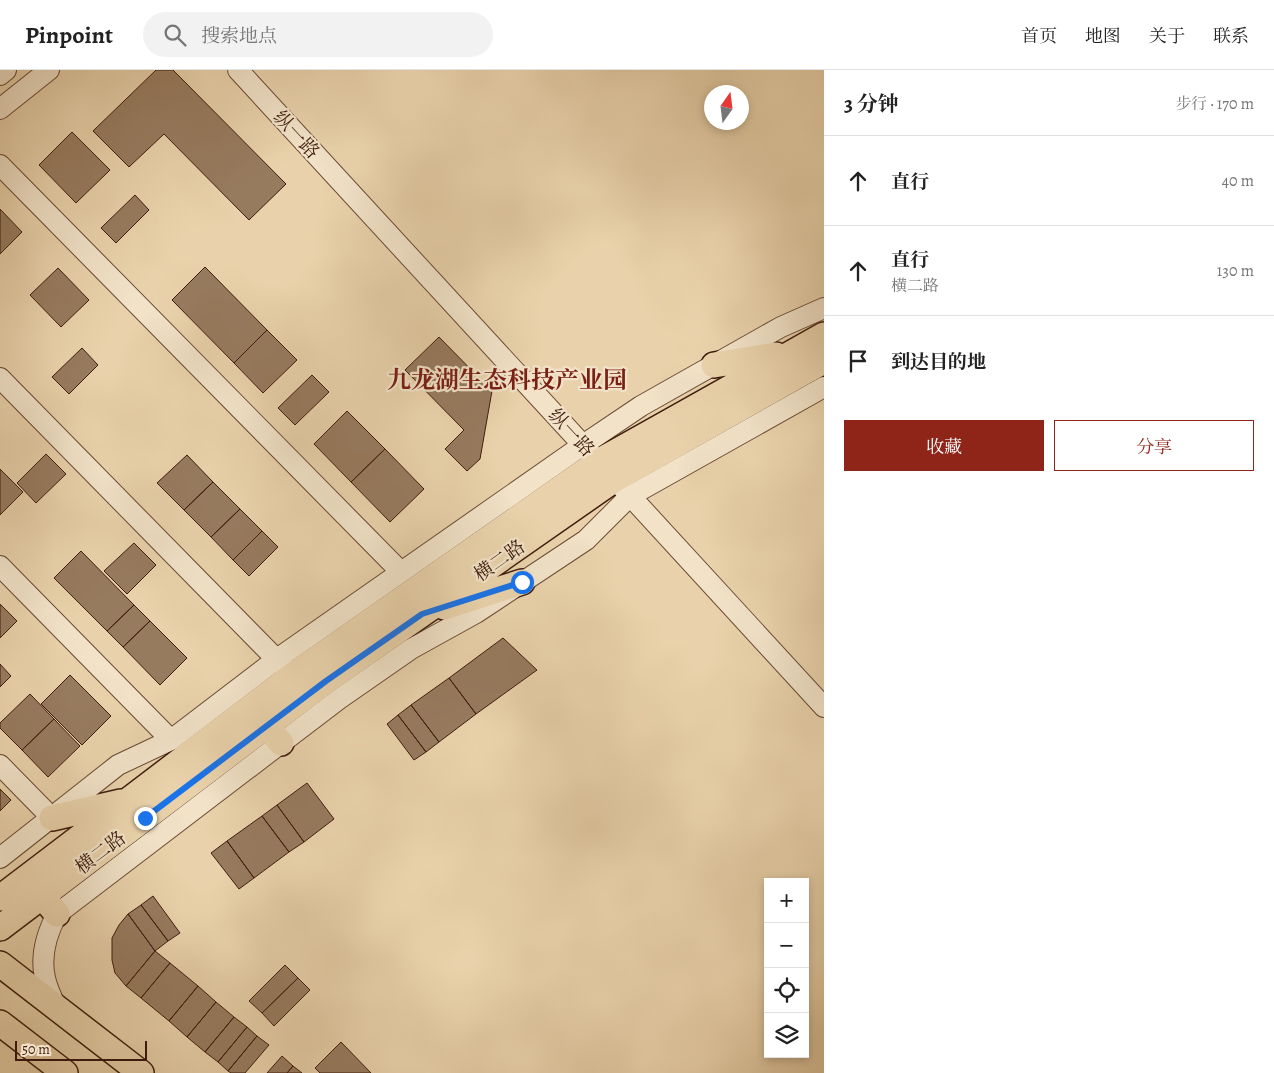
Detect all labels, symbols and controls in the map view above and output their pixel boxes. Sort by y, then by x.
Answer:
search box [143,12,493,57]
text: Pinpoint [25,19,113,51]
icon: search [161,21,189,49]
text: 搜索地点 [201,23,277,49]
text: 首页 [1021,24,1057,48]
text: 地图 [1085,24,1121,48]
text: 关于 [1149,24,1185,48]
text: 联系 [1213,24,1249,48]
north arrow [704,85,749,130]
text: 3 分钟 [844,90,899,118]
text: 步行 · 170 m [1175,93,1254,115]
street label: 纵一路 [267,105,325,164]
icon: ahead [844,167,872,195]
text: 直行 [891,169,929,195]
text: 40 m [1222,170,1254,192]
text: 直行 [891,247,929,273]
icon: ahead [844,257,872,285]
text: 130 m [1217,260,1254,282]
text: 横二路 [891,275,939,297]
icon: arrive [844,347,872,375]
text: 到达目的地 [891,349,986,375]
district label: 九龙湖生态科技产业园 [387,364,627,396]
street label: 纵一路 [542,403,600,462]
button: 收藏 [844,420,1044,471]
button: 分享 [1054,420,1254,471]
street label: 横二路 [469,534,530,588]
route start [511,571,534,594]
route end [134,807,157,830]
street label: 横二路 [70,825,131,880]
map controls [764,878,809,1058]
button: + [764,878,809,923]
button: − [764,923,809,968]
button: locate [764,968,809,1013]
button: layers [764,1013,809,1058]
scale bar [15,1038,148,1061]
text: 50 m [22,1040,50,1059]

